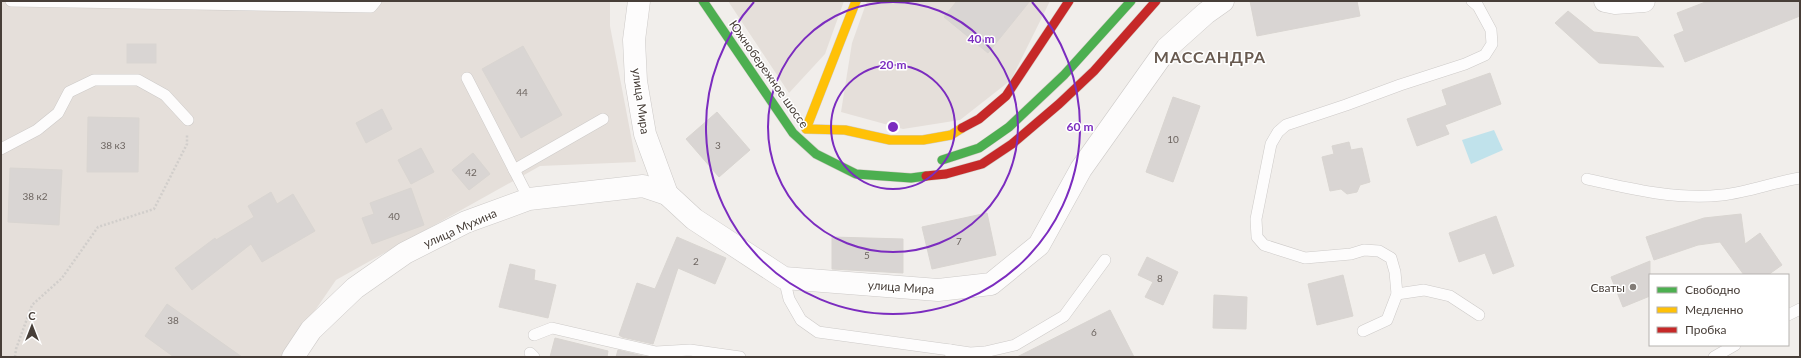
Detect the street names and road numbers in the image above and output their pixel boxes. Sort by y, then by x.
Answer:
street label: Южнобережное шоссе [726,17,812,131]
street label: улица Мира [629,67,653,135]
street label: улица Мухина [421,205,499,251]
street label: улица Мира [867,277,935,297]

